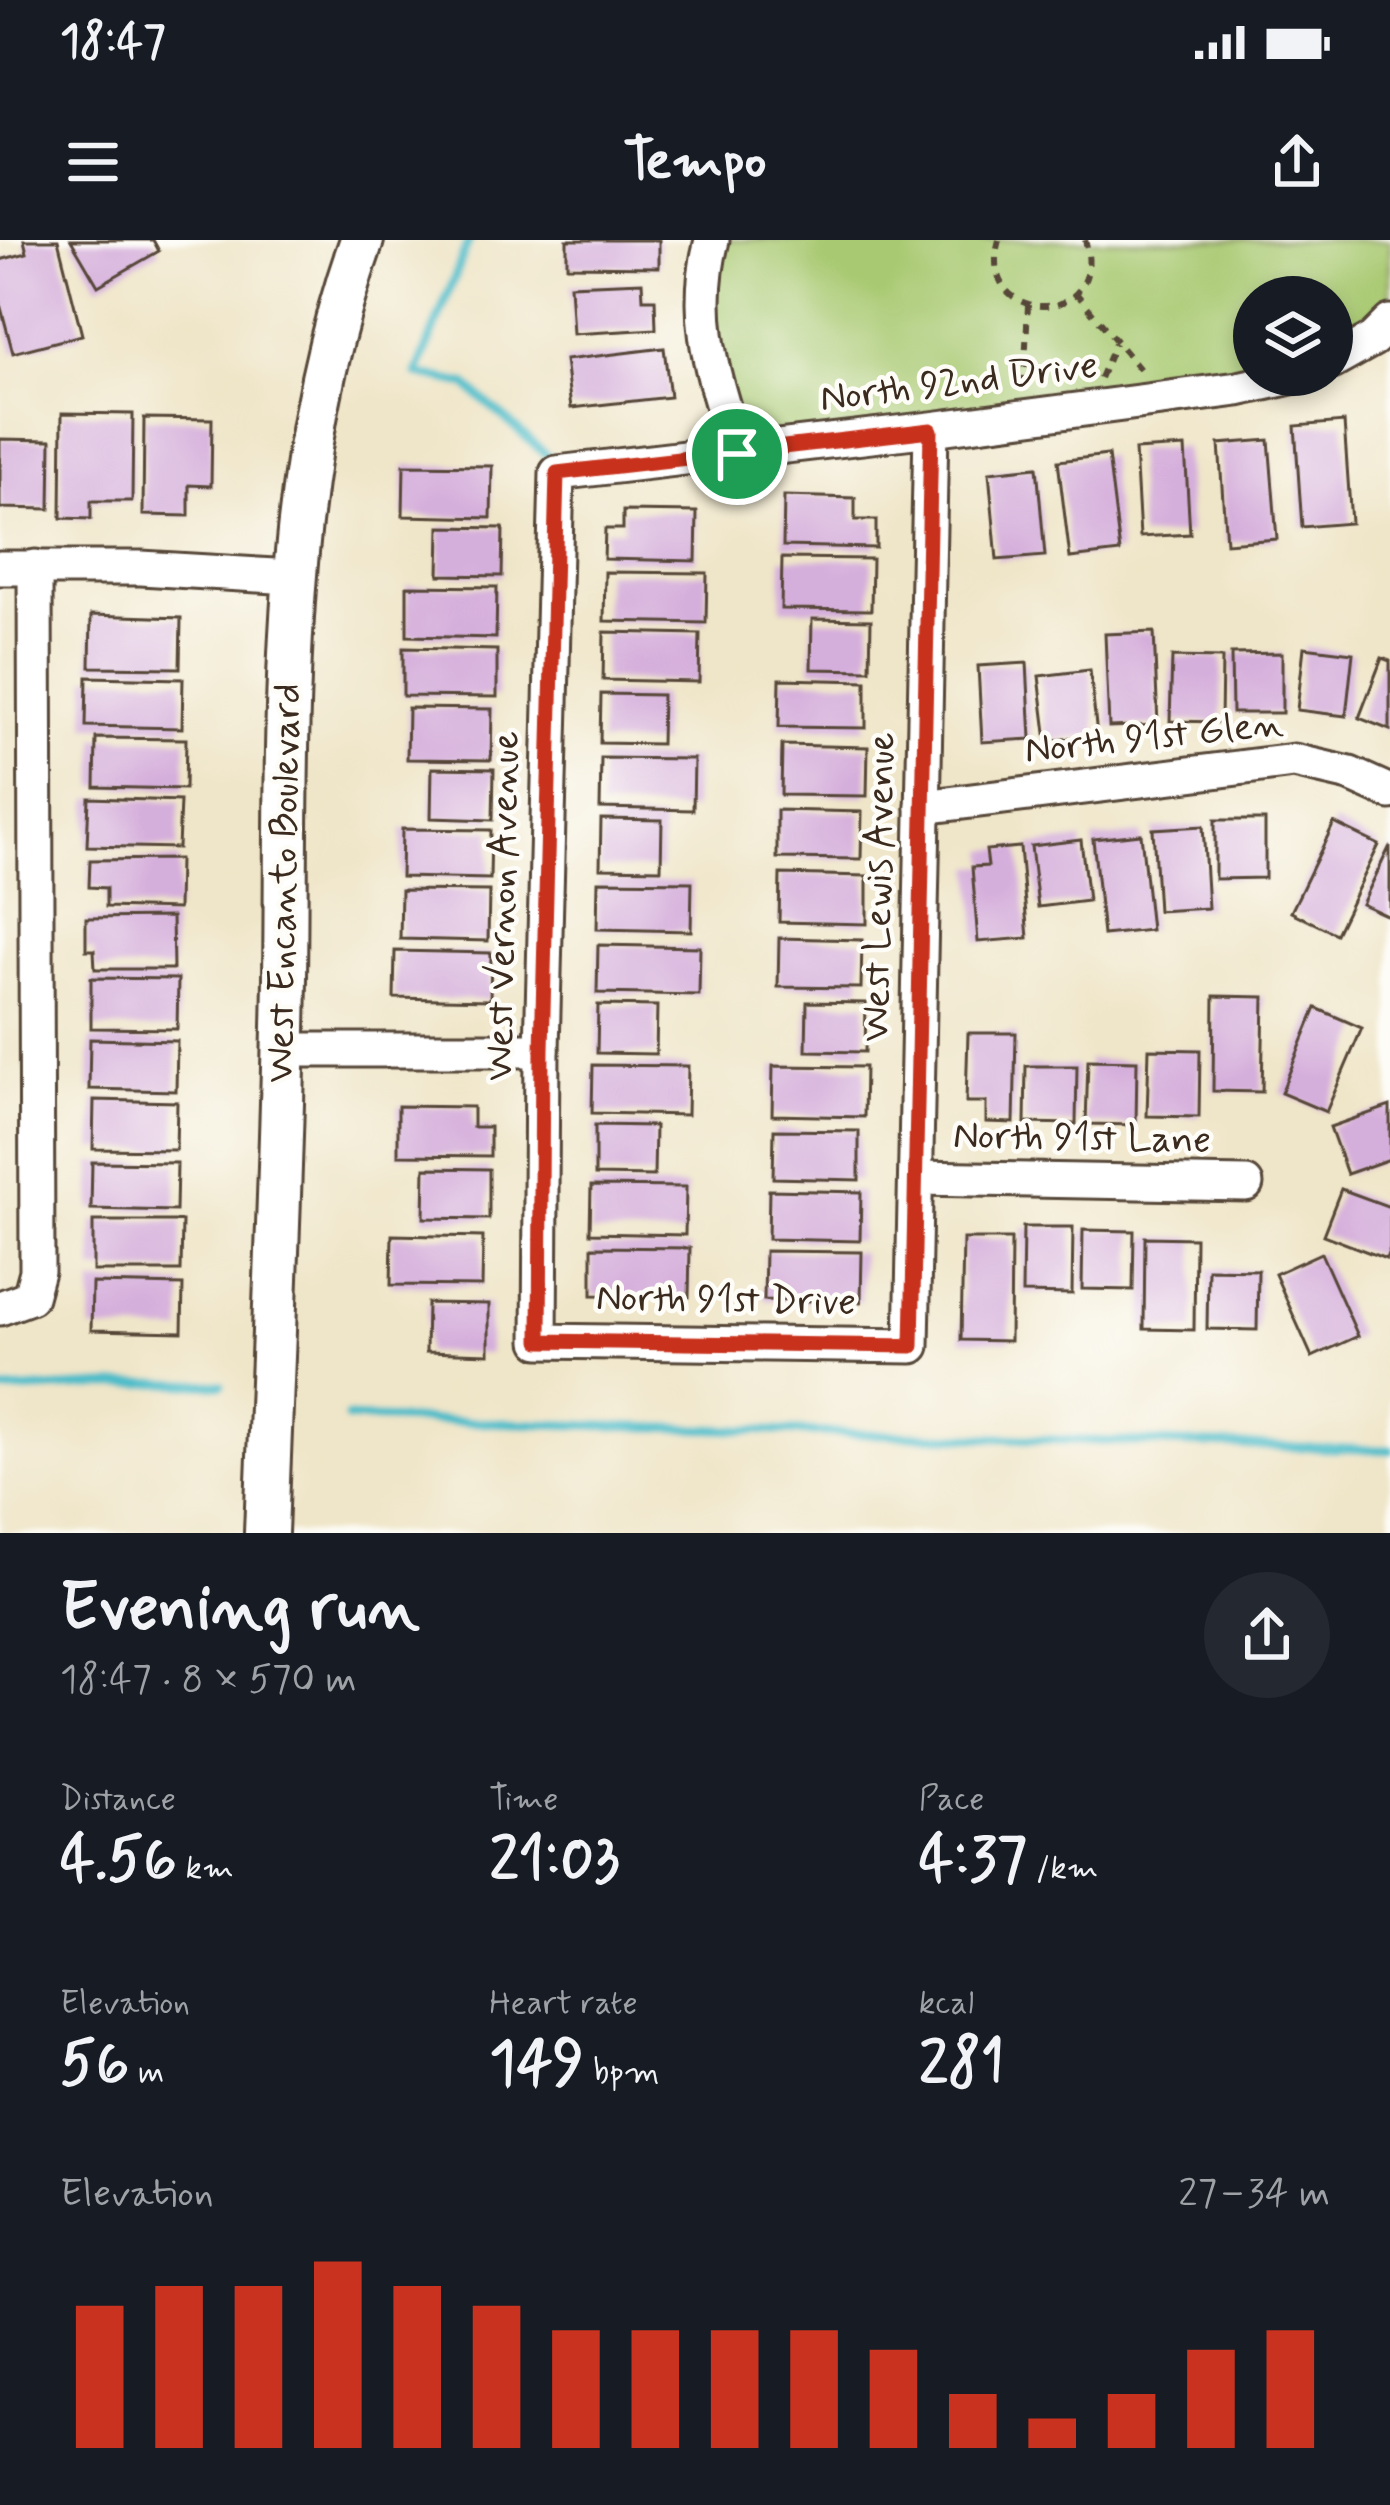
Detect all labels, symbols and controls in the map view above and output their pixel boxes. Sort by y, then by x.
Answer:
text: 18:47 [60,13,166,72]
text: Tempo [624,127,766,198]
icon: menu [60,129,126,195]
icon: share [1264,129,1330,195]
map controls [1233,276,1353,396]
button: layers [1233,276,1353,396]
street label: North 92nd Drive [817,341,1101,425]
pin [686,403,788,505]
icon: arrive [704,421,770,487]
street label: West Encanto Boulevard [256,683,314,1083]
street label: North 91st Glen [1022,699,1286,777]
street label: West Vernon Avenue [475,731,533,1081]
street label: West Lewis Avenue [852,732,908,1042]
street label: North 91st Lane [953,1111,1211,1167]
street label: North 91st Drive [595,1273,857,1329]
text: Evening run [60,1567,420,1653]
button: share [1204,1572,1330,1698]
text: 18:47 · 8 × 570 m [60,1655,356,1706]
text: Distance [60,1778,176,1822]
text: Time [489,1778,558,1822]
text: Pace [919,1778,984,1822]
text: 4.56 [60,1822,177,1901]
text: 21:03 [489,1822,619,1901]
text: 4:37 [919,1822,1027,1901]
text: km [177,1847,234,1891]
text: /km [1027,1847,1098,1891]
text: Elevation [60,1982,190,2026]
text: Heart rate [489,1982,638,2026]
text: kcal [919,1982,974,2026]
text: 56 [60,2026,129,2105]
text: 149 [489,2026,584,2105]
text: 281 [919,2026,1004,2105]
text: m [129,2051,164,2095]
text: bpm [584,2051,660,2095]
text: Elevation [60,2169,214,2220]
text: 27–34 m [1178,2169,1330,2220]

